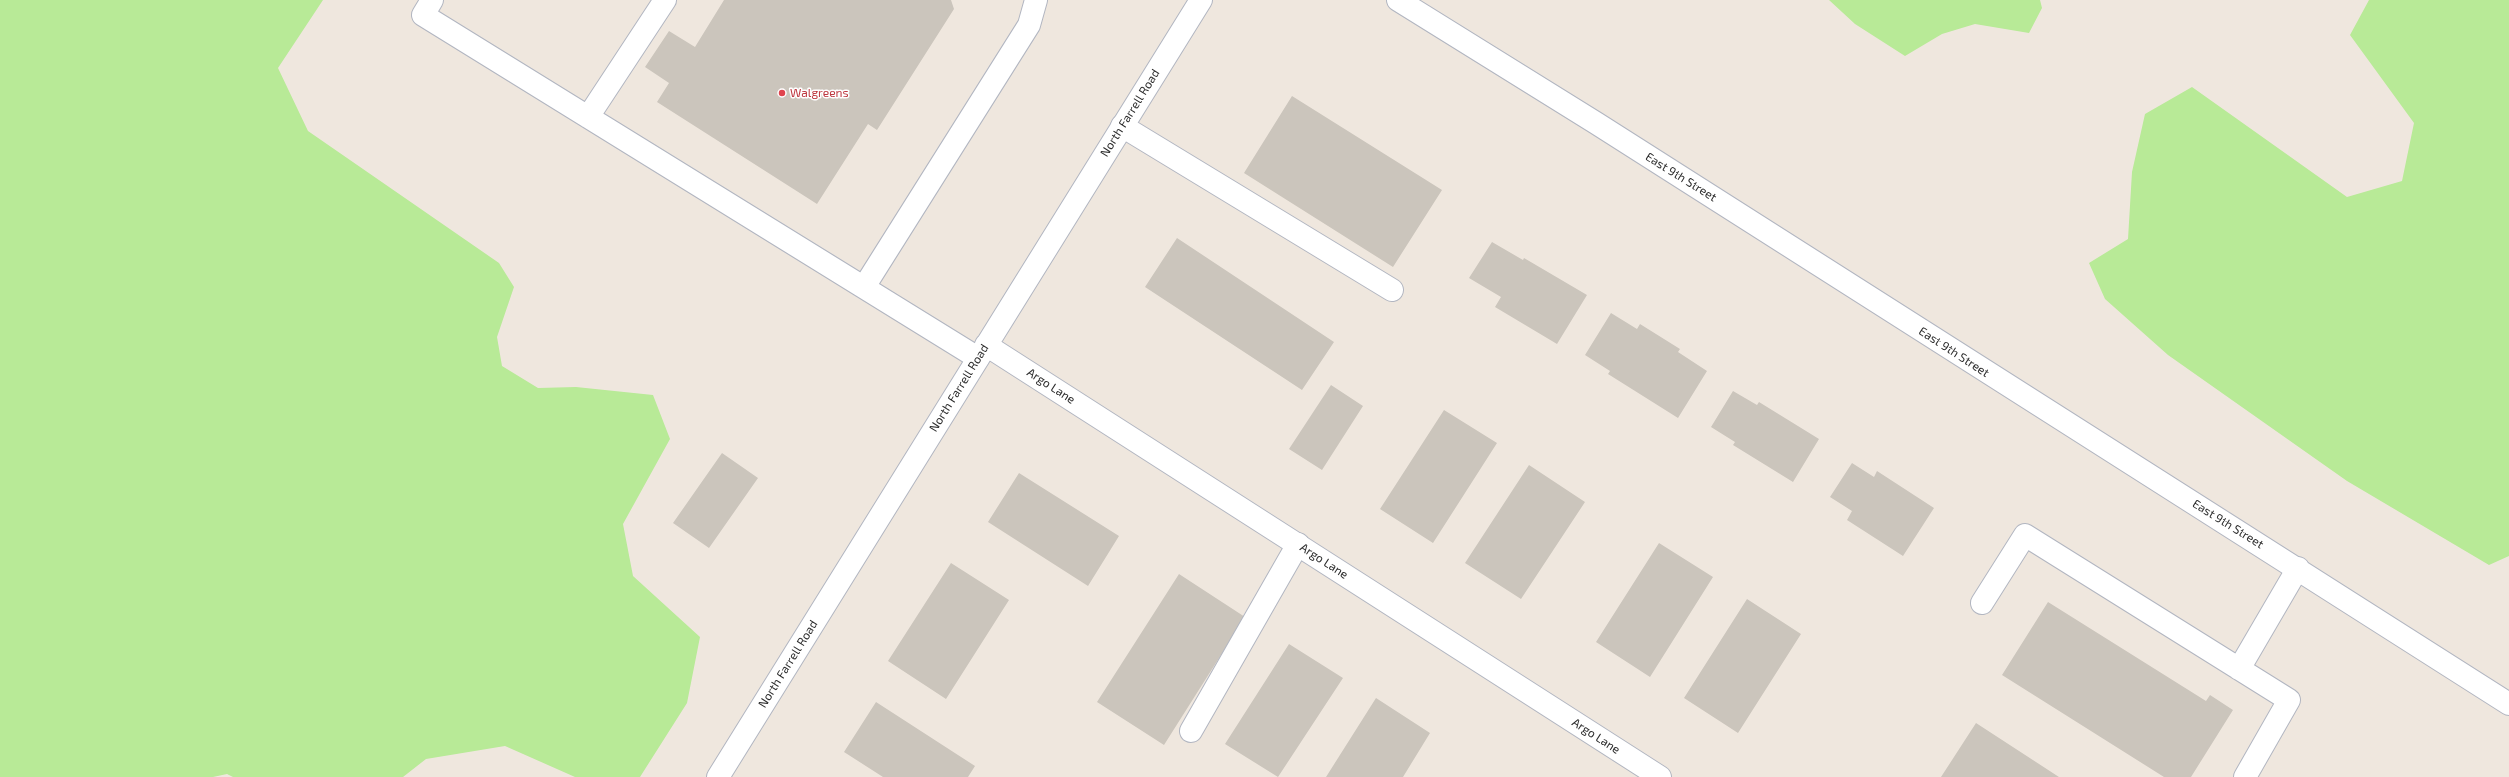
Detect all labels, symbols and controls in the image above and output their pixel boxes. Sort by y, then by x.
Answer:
street label: North Farrell Road [1097,67,1163,159]
place label: Walgreens [790,86,849,100]
marker: Walgreens [777,88,787,98]
street label: East 9th Street [1643,149,1719,205]
street label: East 9th Street [1916,324,1992,380]
street label: North Farrell Road [926,342,992,434]
street label: Argo Lane [1024,365,1078,407]
street label: East 9th Street [2190,496,2266,552]
street label: Argo Lane [1297,540,1351,582]
street label: North Farrell Road [755,618,821,710]
street label: Argo Lane [1569,715,1623,757]

